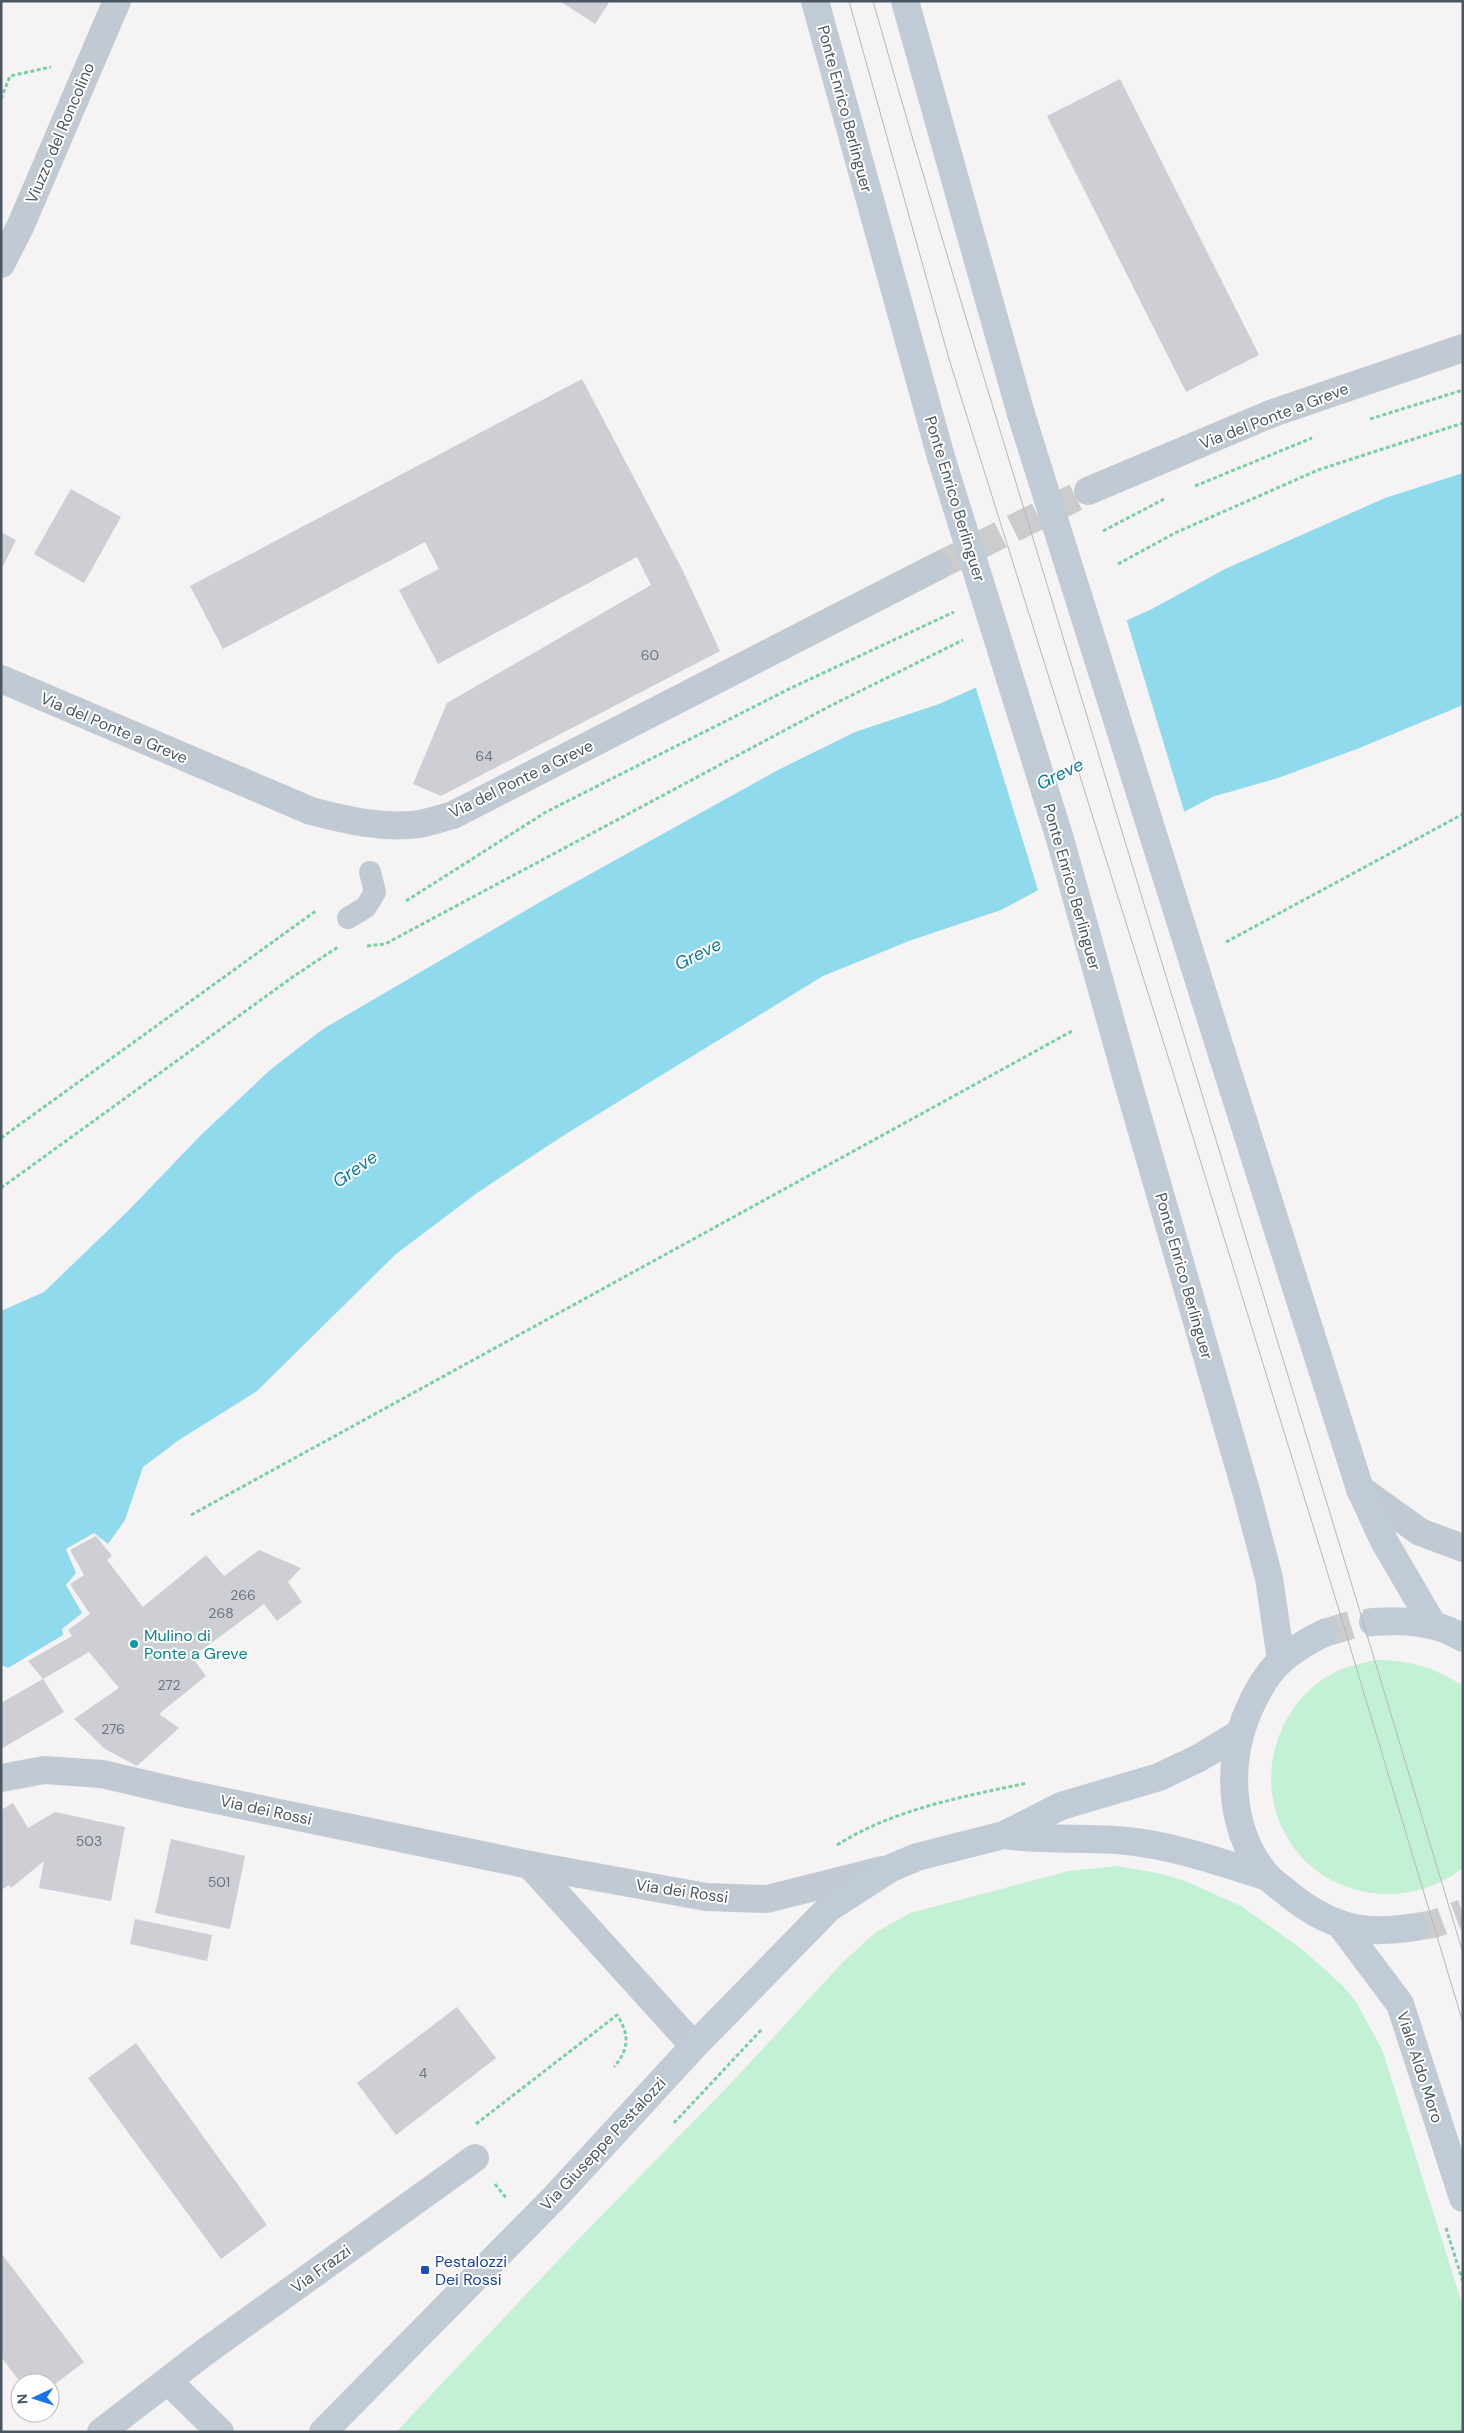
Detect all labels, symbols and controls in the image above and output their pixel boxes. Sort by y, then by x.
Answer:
street label: Ponte Enrico Berlinguer [813,23,877,195]
street label: Viuzzo del Roncolino [21,59,99,207]
street label: Via del Ponte a Greve [1197,378,1351,454]
street label: Ponte Enrico Berlinguer [920,414,990,584]
house number: 60 [641,646,659,664]
street label: Via del Ponte a Greve [37,687,191,769]
street label: Via del Ponte a Greve [445,735,597,823]
house number: 64 [475,747,493,765]
water label: Greve [1032,752,1088,796]
street label: Ponte Enrico Berlinguer [1038,801,1106,973]
water label: Greve [670,932,726,976]
water label: Greve [328,1145,382,1193]
street label: Ponte Enrico Berlinguer [1150,1190,1218,1362]
house number: 266 [230,1586,256,1604]
house number: 268 [208,1604,234,1622]
place label: Mulino di Ponte a Greve [144,1625,247,1664]
marker: Mulino di Ponte a Greve [128,1638,140,1650]
house number: 272 [157,1676,181,1694]
house number: 276 [101,1720,125,1738]
street label: Via dei Rossi [218,1790,314,1830]
house number: 503 [76,1832,102,1850]
house number: 501 [208,1873,230,1891]
street label: Via dei Rossi [634,1874,730,1908]
street label: Viale Aldo Moro [1392,2009,1448,2125]
house number: 4 [419,2064,428,2082]
street label: Via Giuseppe Pestalozzi [536,2073,670,2215]
street label: Via Frazzi [287,2240,355,2298]
place label: Pestalozzi Dei Rossi [435,2251,507,2290]
marker: Pestalozzi Dei Rossi [419,2264,431,2276]
north arrow [10,2373,60,2423]
text: N [13,2393,31,2405]

